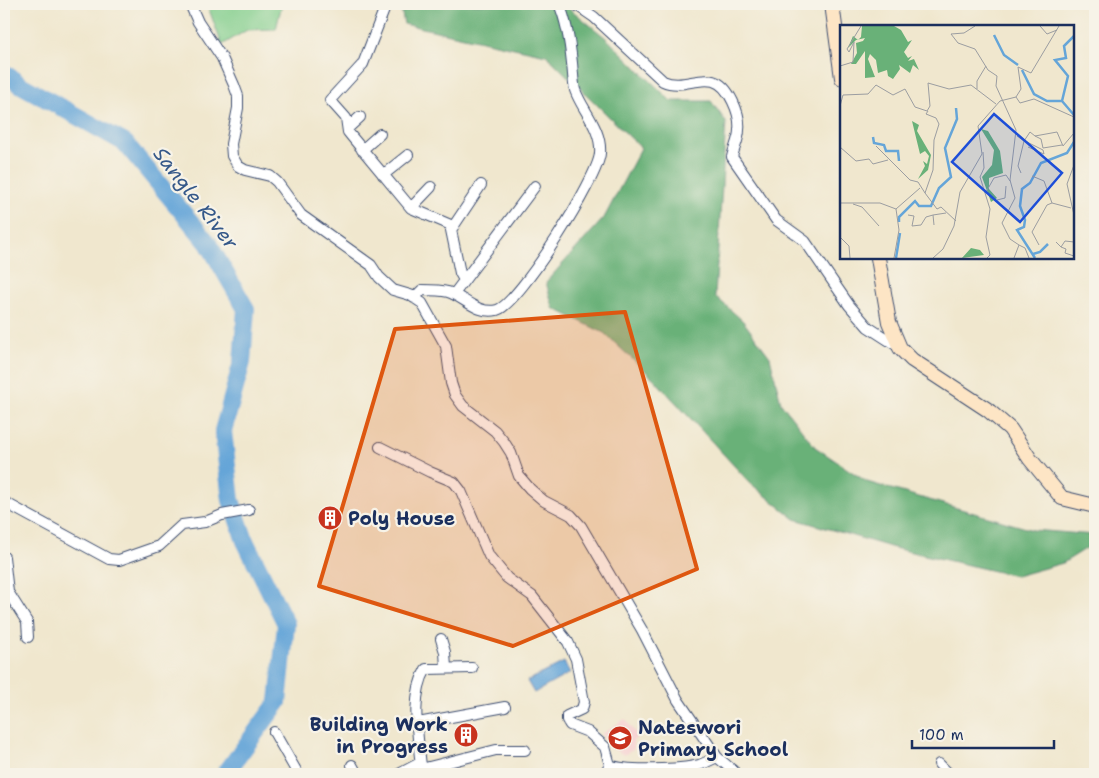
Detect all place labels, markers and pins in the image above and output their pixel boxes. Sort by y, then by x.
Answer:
building icon: Poly House [317,505,343,531]
place label: Poly House [348,506,455,531]
place label: Building Work in Progress [310,712,448,759]
place label: Nateswori Primary School [638,715,789,762]
building icon: Building Work in Progress [453,722,479,748]
school or university icon: Nateswori Primary School [607,725,633,751]

